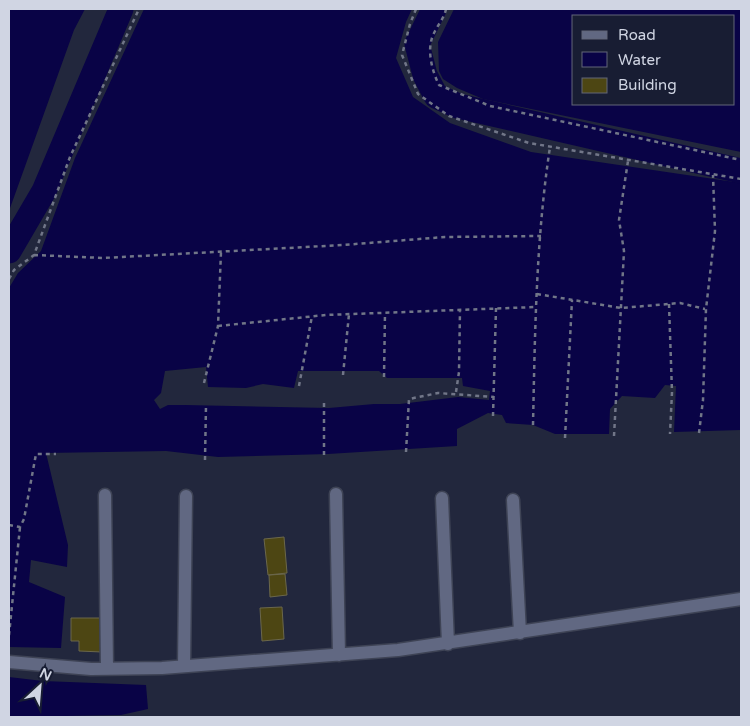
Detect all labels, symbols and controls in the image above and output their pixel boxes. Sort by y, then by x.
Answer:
legend [572,15,735,105]
text: Road [618,26,656,44]
text: Water [618,51,661,69]
text: Building [618,76,677,94]
north arrow [15,661,65,711]
text: N [37,665,54,685]

